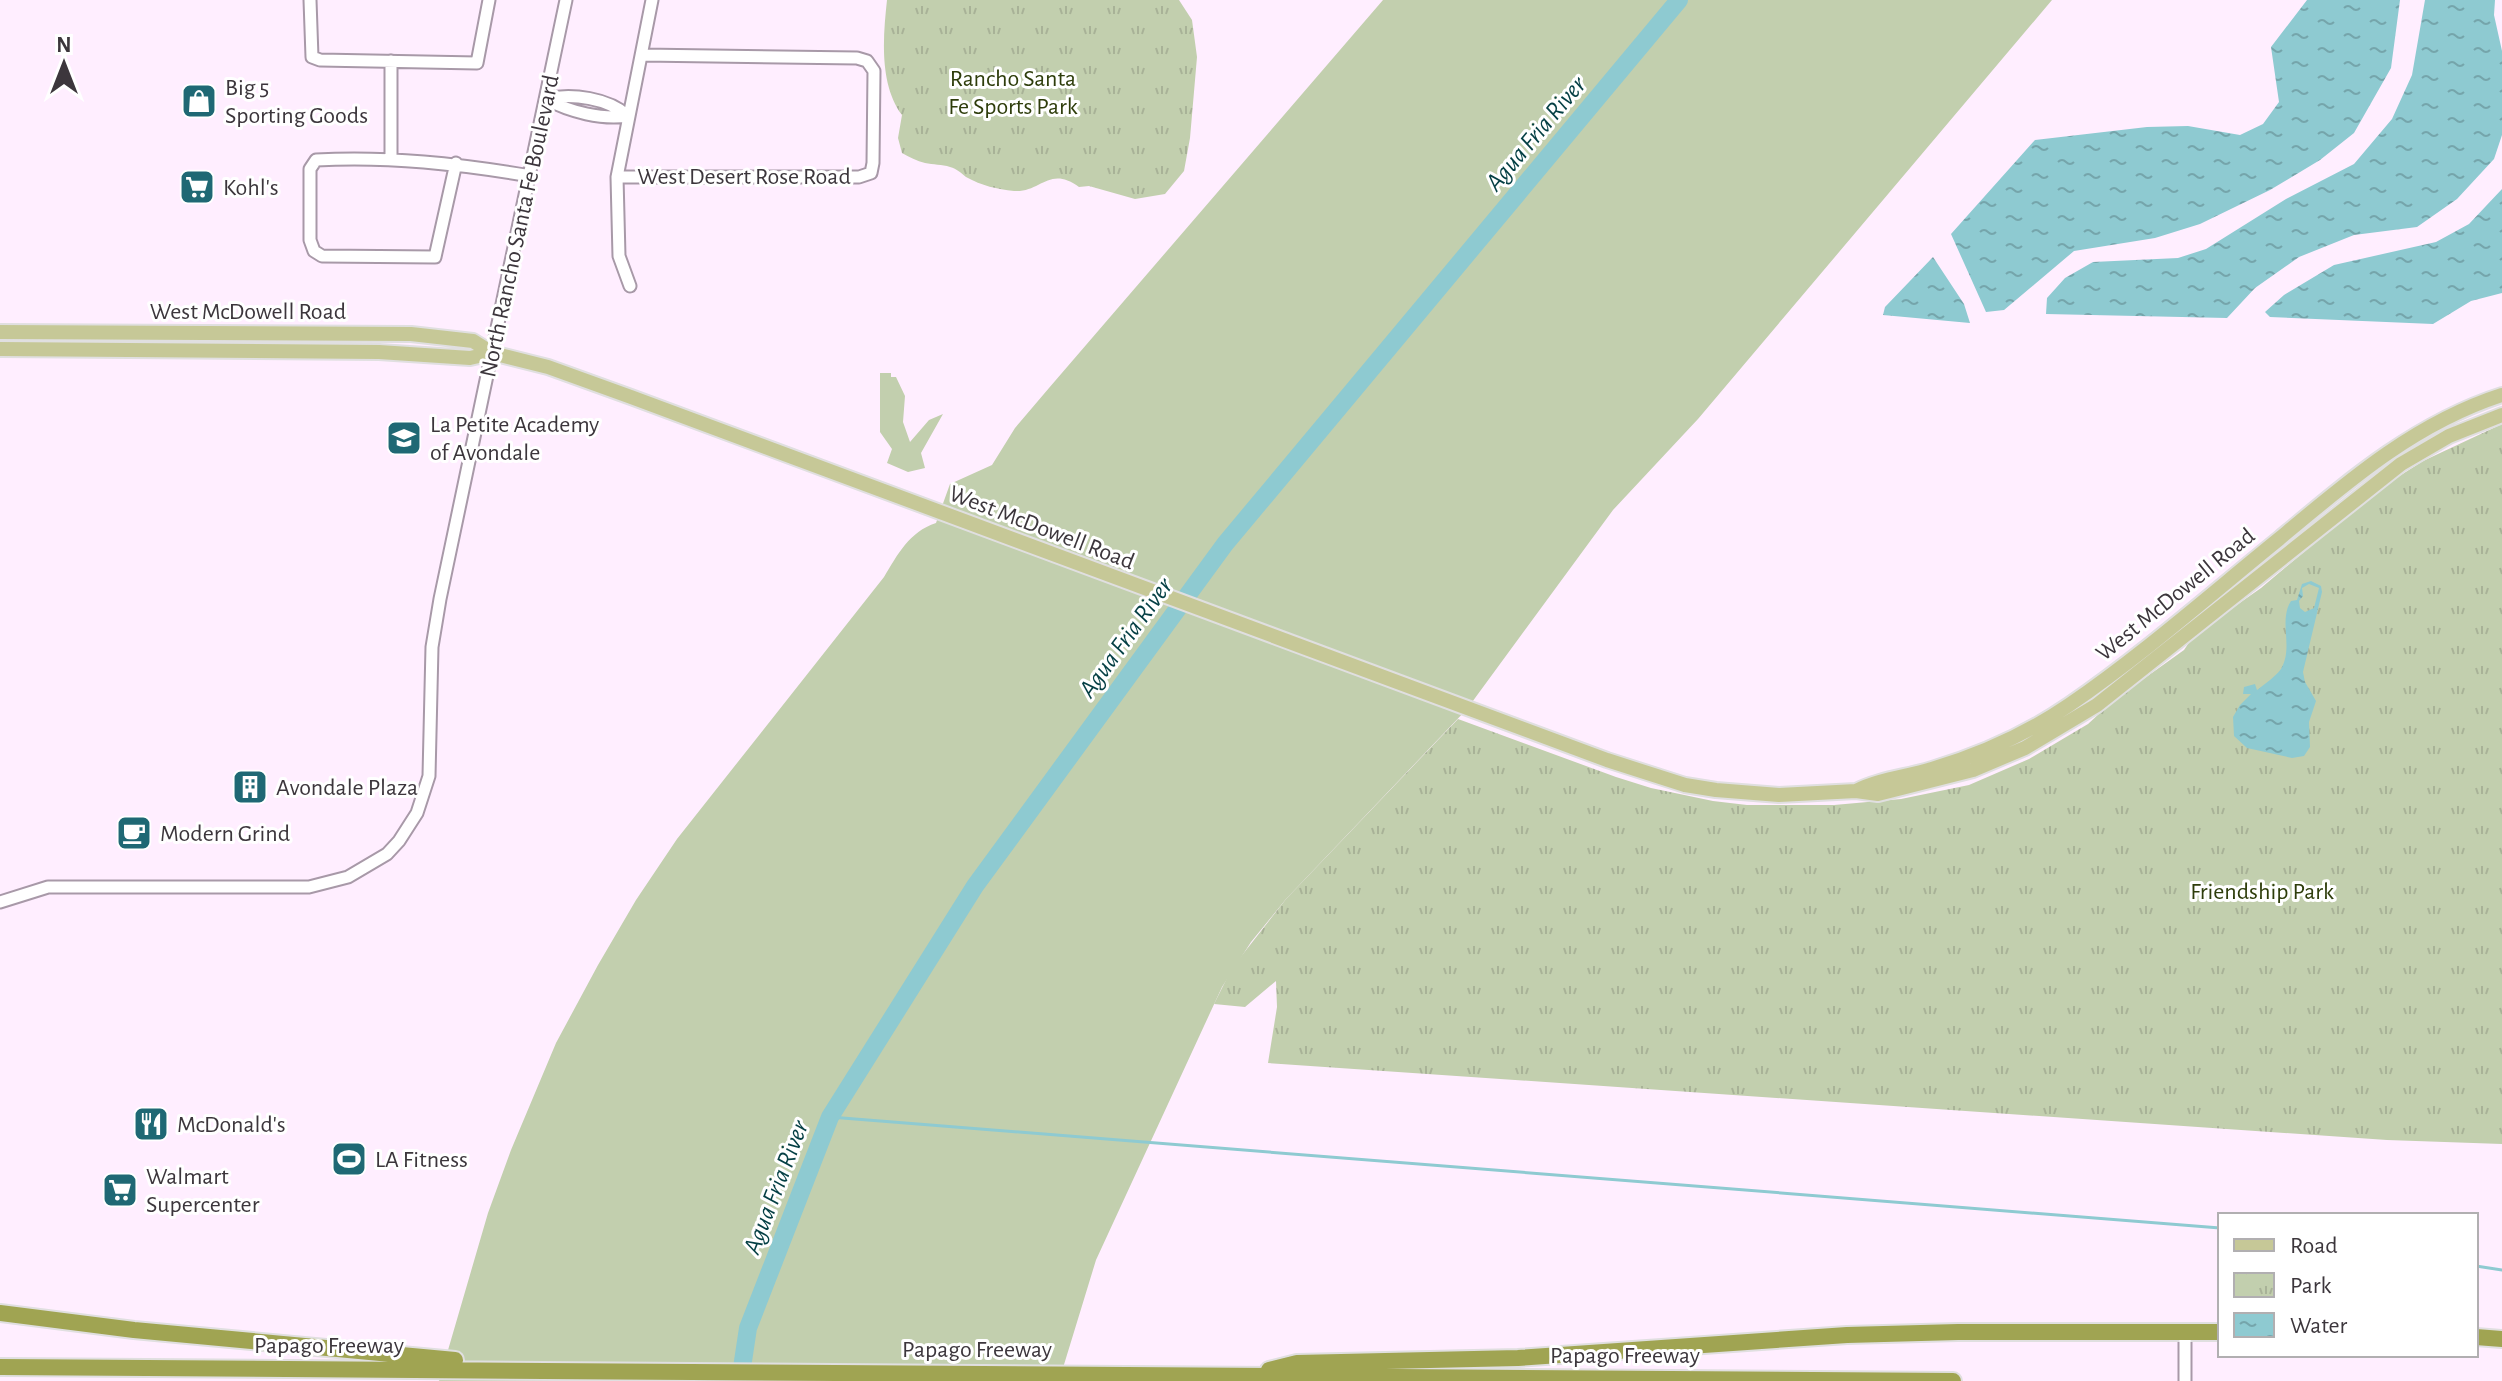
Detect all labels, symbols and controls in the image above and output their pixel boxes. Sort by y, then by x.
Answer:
north arrow [24,24,104,104]
text: N [56,34,72,56]
park label: Rancho Santa Fe Sports Park [948,67,1078,119]
water label: Agua Fria River [1480,70,1592,197]
street label: North Rancho Santa Fe Boulevard [476,73,564,380]
place label: Big 5 Sporting Goods [225,76,368,128]
shop icon: Big 5 Sporting Goods [180,82,218,120]
street label: West Desert Rose Road [637,165,851,189]
supermarket icon: Kohl's [178,168,216,206]
place label: Kohl's [223,176,279,200]
street label: West McDowell Road [150,300,346,324]
place label: La Petite Academy of Avondale [430,413,599,465]
school or university icon: La Petite Academy of Avondale [385,419,423,457]
street label: West McDowell Road [946,482,1138,574]
street label: West McDowell Road [2092,524,2259,666]
water label: Agua Fria River [1073,572,1179,703]
building icon: Avondale Plaza [231,768,269,806]
place label: Avondale Plaza [276,776,418,800]
cafe icon: Modern Grind [115,814,153,852]
place label: Modern Grind [160,822,290,846]
park label: Friendship Park [2190,880,2334,904]
restaurant icon: McDonald's [132,1105,170,1143]
place label: McDonald's [177,1113,286,1137]
water label: Agua Fria River [738,1116,814,1259]
sports icon: LA Fitness [330,1140,368,1178]
place label: LA Fitness [375,1148,468,1172]
place label: Walmart Supercenter [146,1165,260,1217]
supermarket icon: Walmart Supercenter [101,1171,139,1209]
legend [2218,1213,2478,1357]
text: Road [2290,1234,2338,1258]
text: Park [2290,1274,2331,1298]
text: Water [2290,1314,2348,1338]
street label: Papago Freeway [254,1334,404,1358]
street label: Papago Freeway [902,1338,1052,1362]
street label: Papago Freeway [1550,1344,1700,1368]

